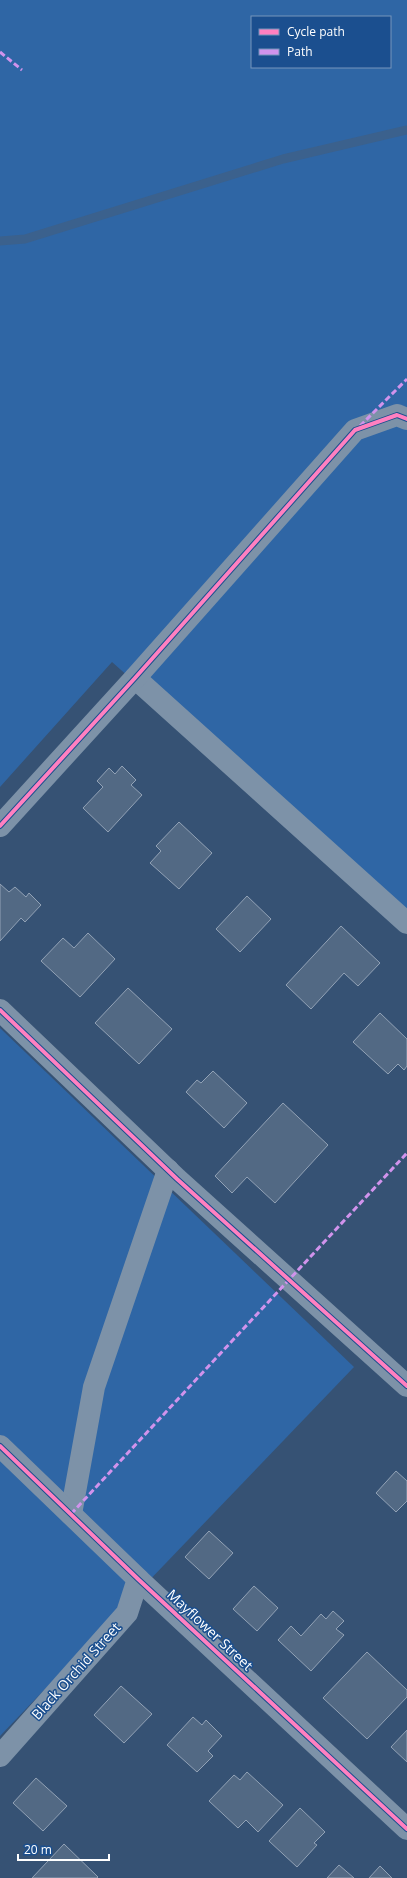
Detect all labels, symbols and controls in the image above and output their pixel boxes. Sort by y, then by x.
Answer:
legend [251,16,391,68]
text: Cycle path [287,23,345,40]
text: Path [287,43,313,60]
street label: Mayflower Street [163,1585,257,1675]
street label: Black Orchid Street [27,1618,124,1723]
scale bar [18,1836,109,1862]
text: 20 m [24,1841,52,1858]

